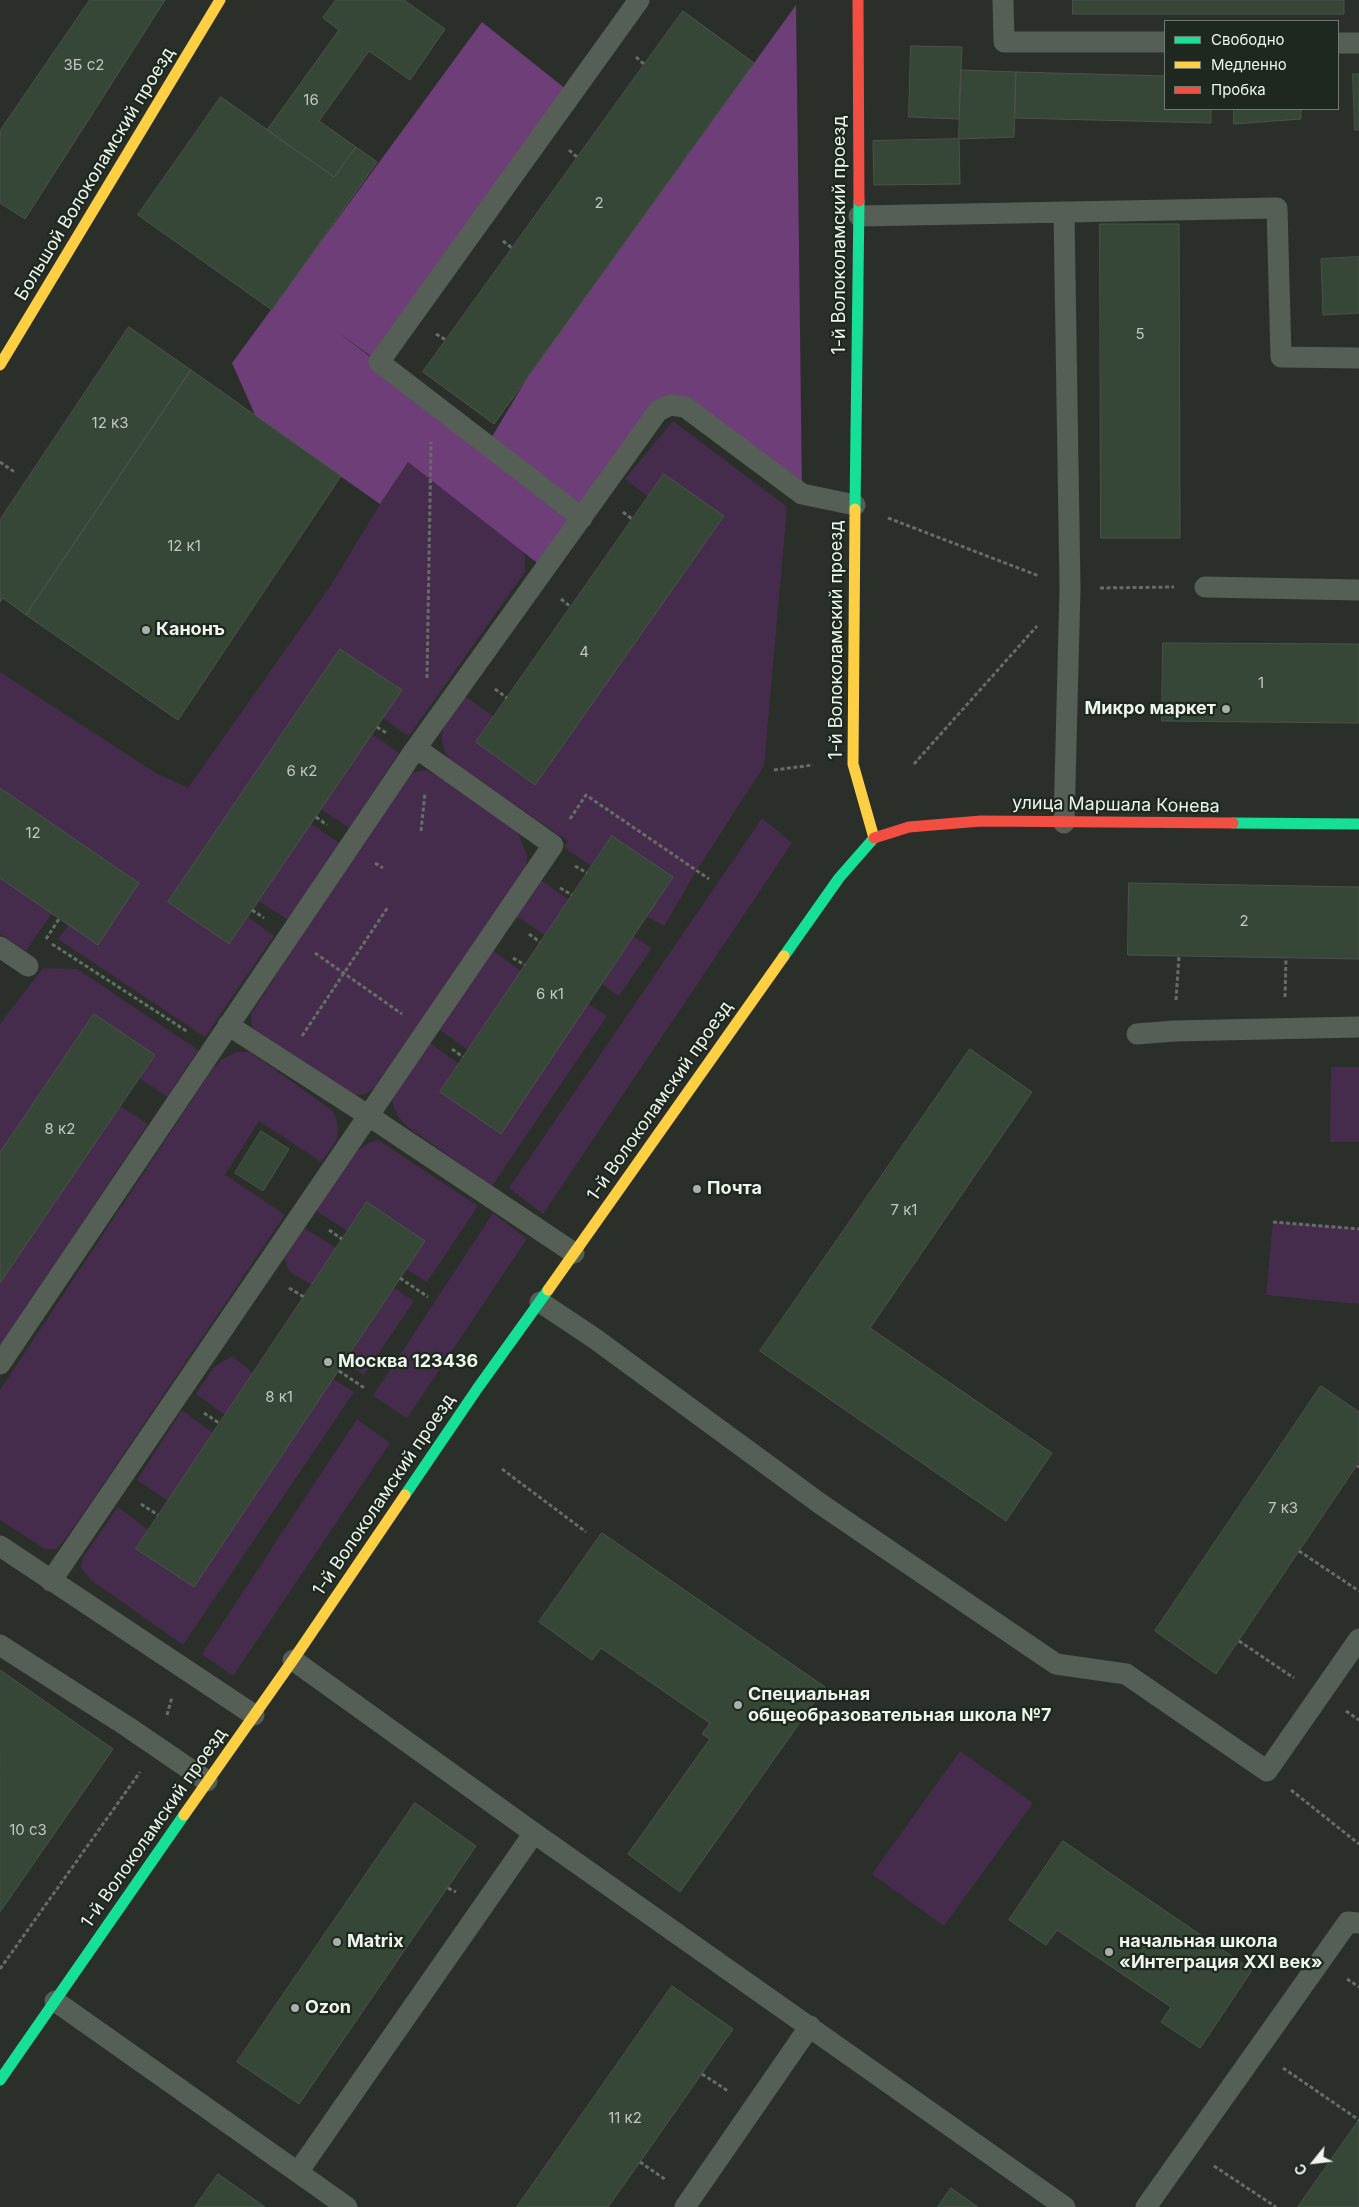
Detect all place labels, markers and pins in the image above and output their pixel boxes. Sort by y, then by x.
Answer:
place label: Канонъ [156,619,225,641]
marker: Канонъ [140,624,152,636]
place label: Микро маркет [1084,698,1216,720]
marker: Микро маркет [1220,703,1232,715]
place label: Почта [707,1178,762,1200]
marker: Почта [691,1183,703,1195]
place label: Москва 123436 [338,1351,478,1373]
marker: Москва 123436 [322,1356,334,1368]
place label: Специальная общеобразовательная школа №7 [748,1684,1052,1726]
marker: Специальная общеобразовательная школа №7 [732,1699,744,1711]
place label: Matrix [347,1931,404,1953]
place label: начальная школа «Интеграция XXI век» [1119,1931,1323,1974]
marker: Matrix [331,1936,343,1948]
marker: начальная школа «Интеграция XXI век» [1103,1946,1115,1958]
place label: Ozon [305,1997,351,2019]
marker: Ozon [289,2002,301,2014]

